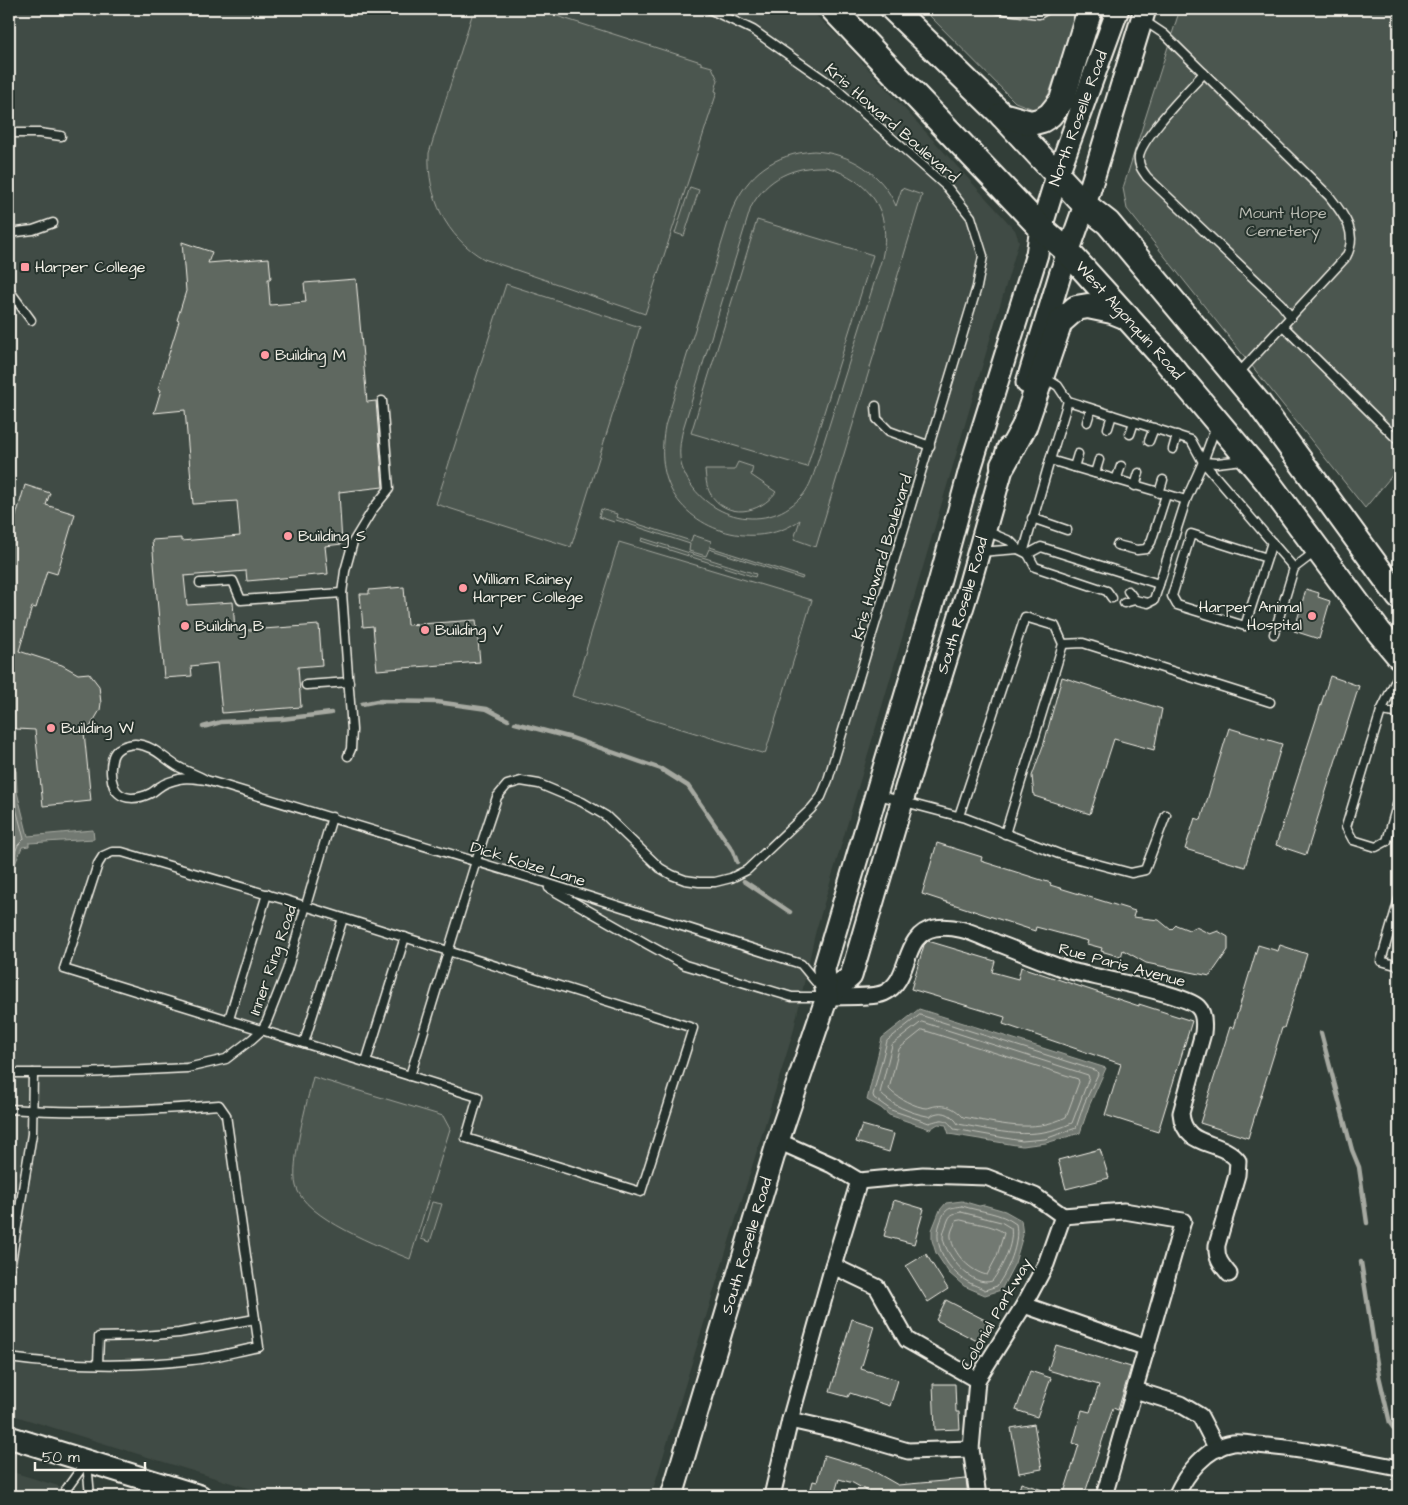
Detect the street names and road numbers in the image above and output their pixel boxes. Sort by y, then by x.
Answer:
street label: North Roselle Road [1044,48,1113,189]
street label: Kris Howard Boulevard [820,58,964,188]
street label: West Algonquin Road [1070,256,1188,384]
street label: Kris Howard Boulevard [846,472,918,642]
street label: South Roselle Road [931,534,993,677]
street label: Dick Kolze Lane [468,836,589,892]
street label: Inner Ring Road [244,902,303,1019]
street label: Rue Paris Avenue [1056,937,1188,993]
street label: South Roselle Road [716,1175,778,1317]
street label: Colonial Parkway [955,1254,1038,1375]

